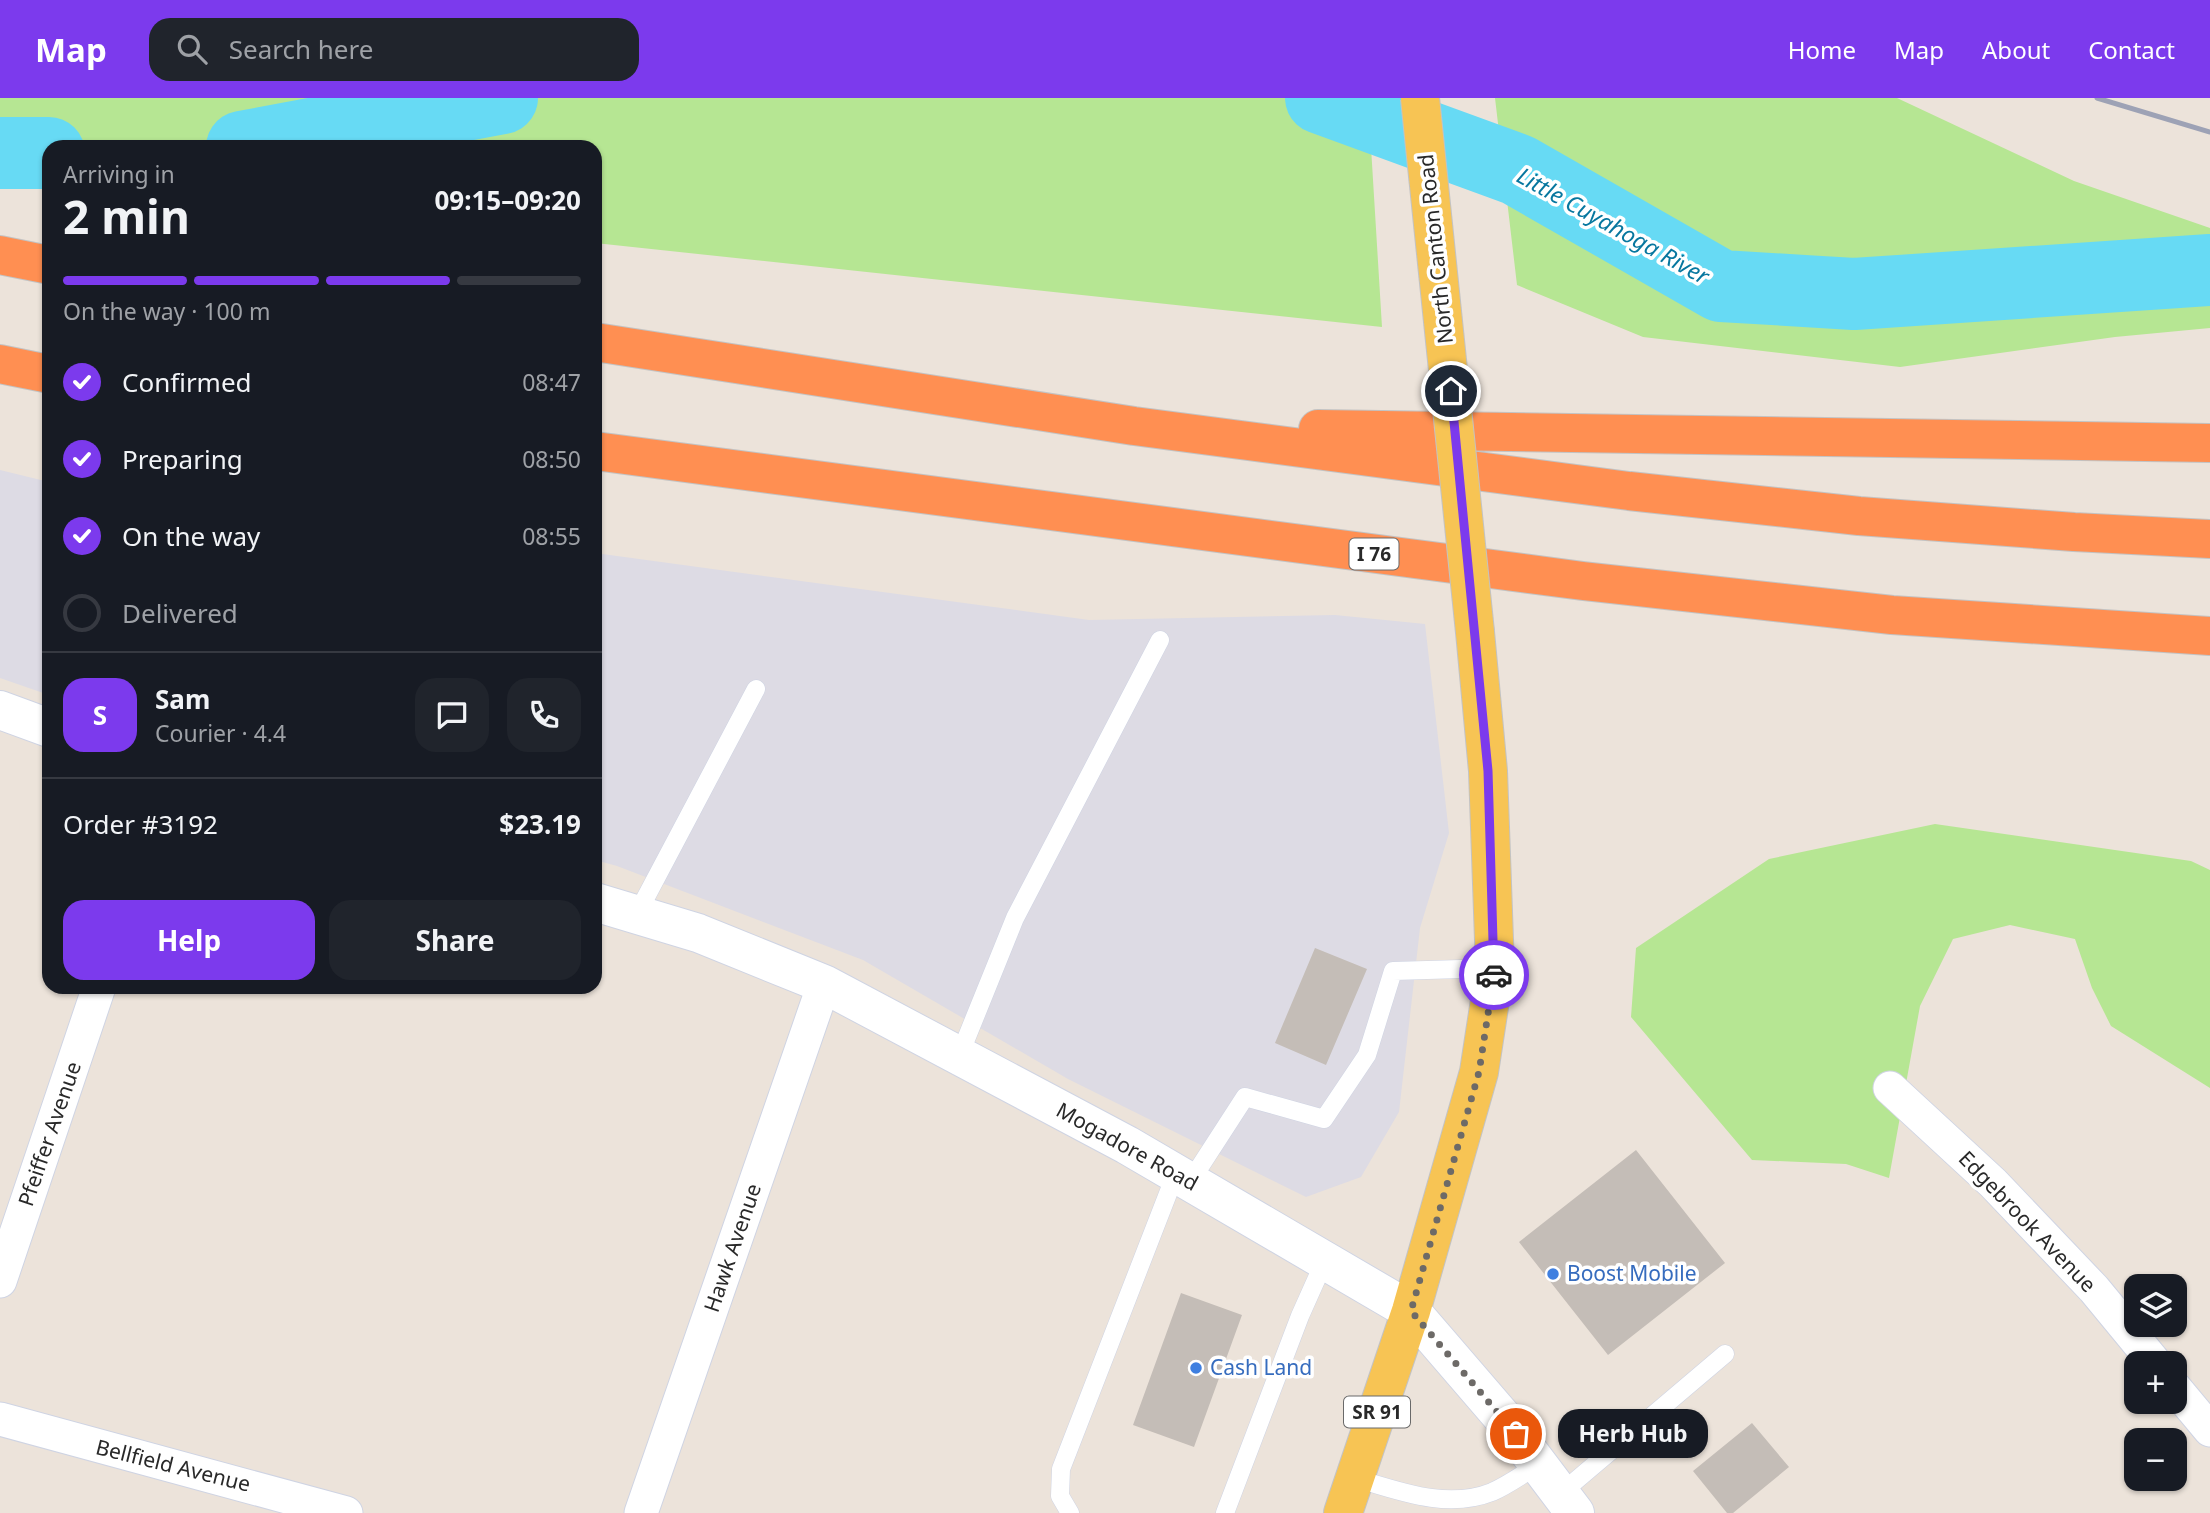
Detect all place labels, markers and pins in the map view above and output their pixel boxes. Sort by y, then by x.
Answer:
pin [1421,361,1481,421]
place label: Boost Mobile [1567,1259,1697,1287]
marker: Boost Mobile [1545,1266,1561,1282]
place label: Cash Land [1210,1353,1312,1381]
marker: Cash Land [1188,1360,1204,1376]
pin [1486,1404,1546,1464]
callout: Herb Hub [1558,1410,1708,1458]

